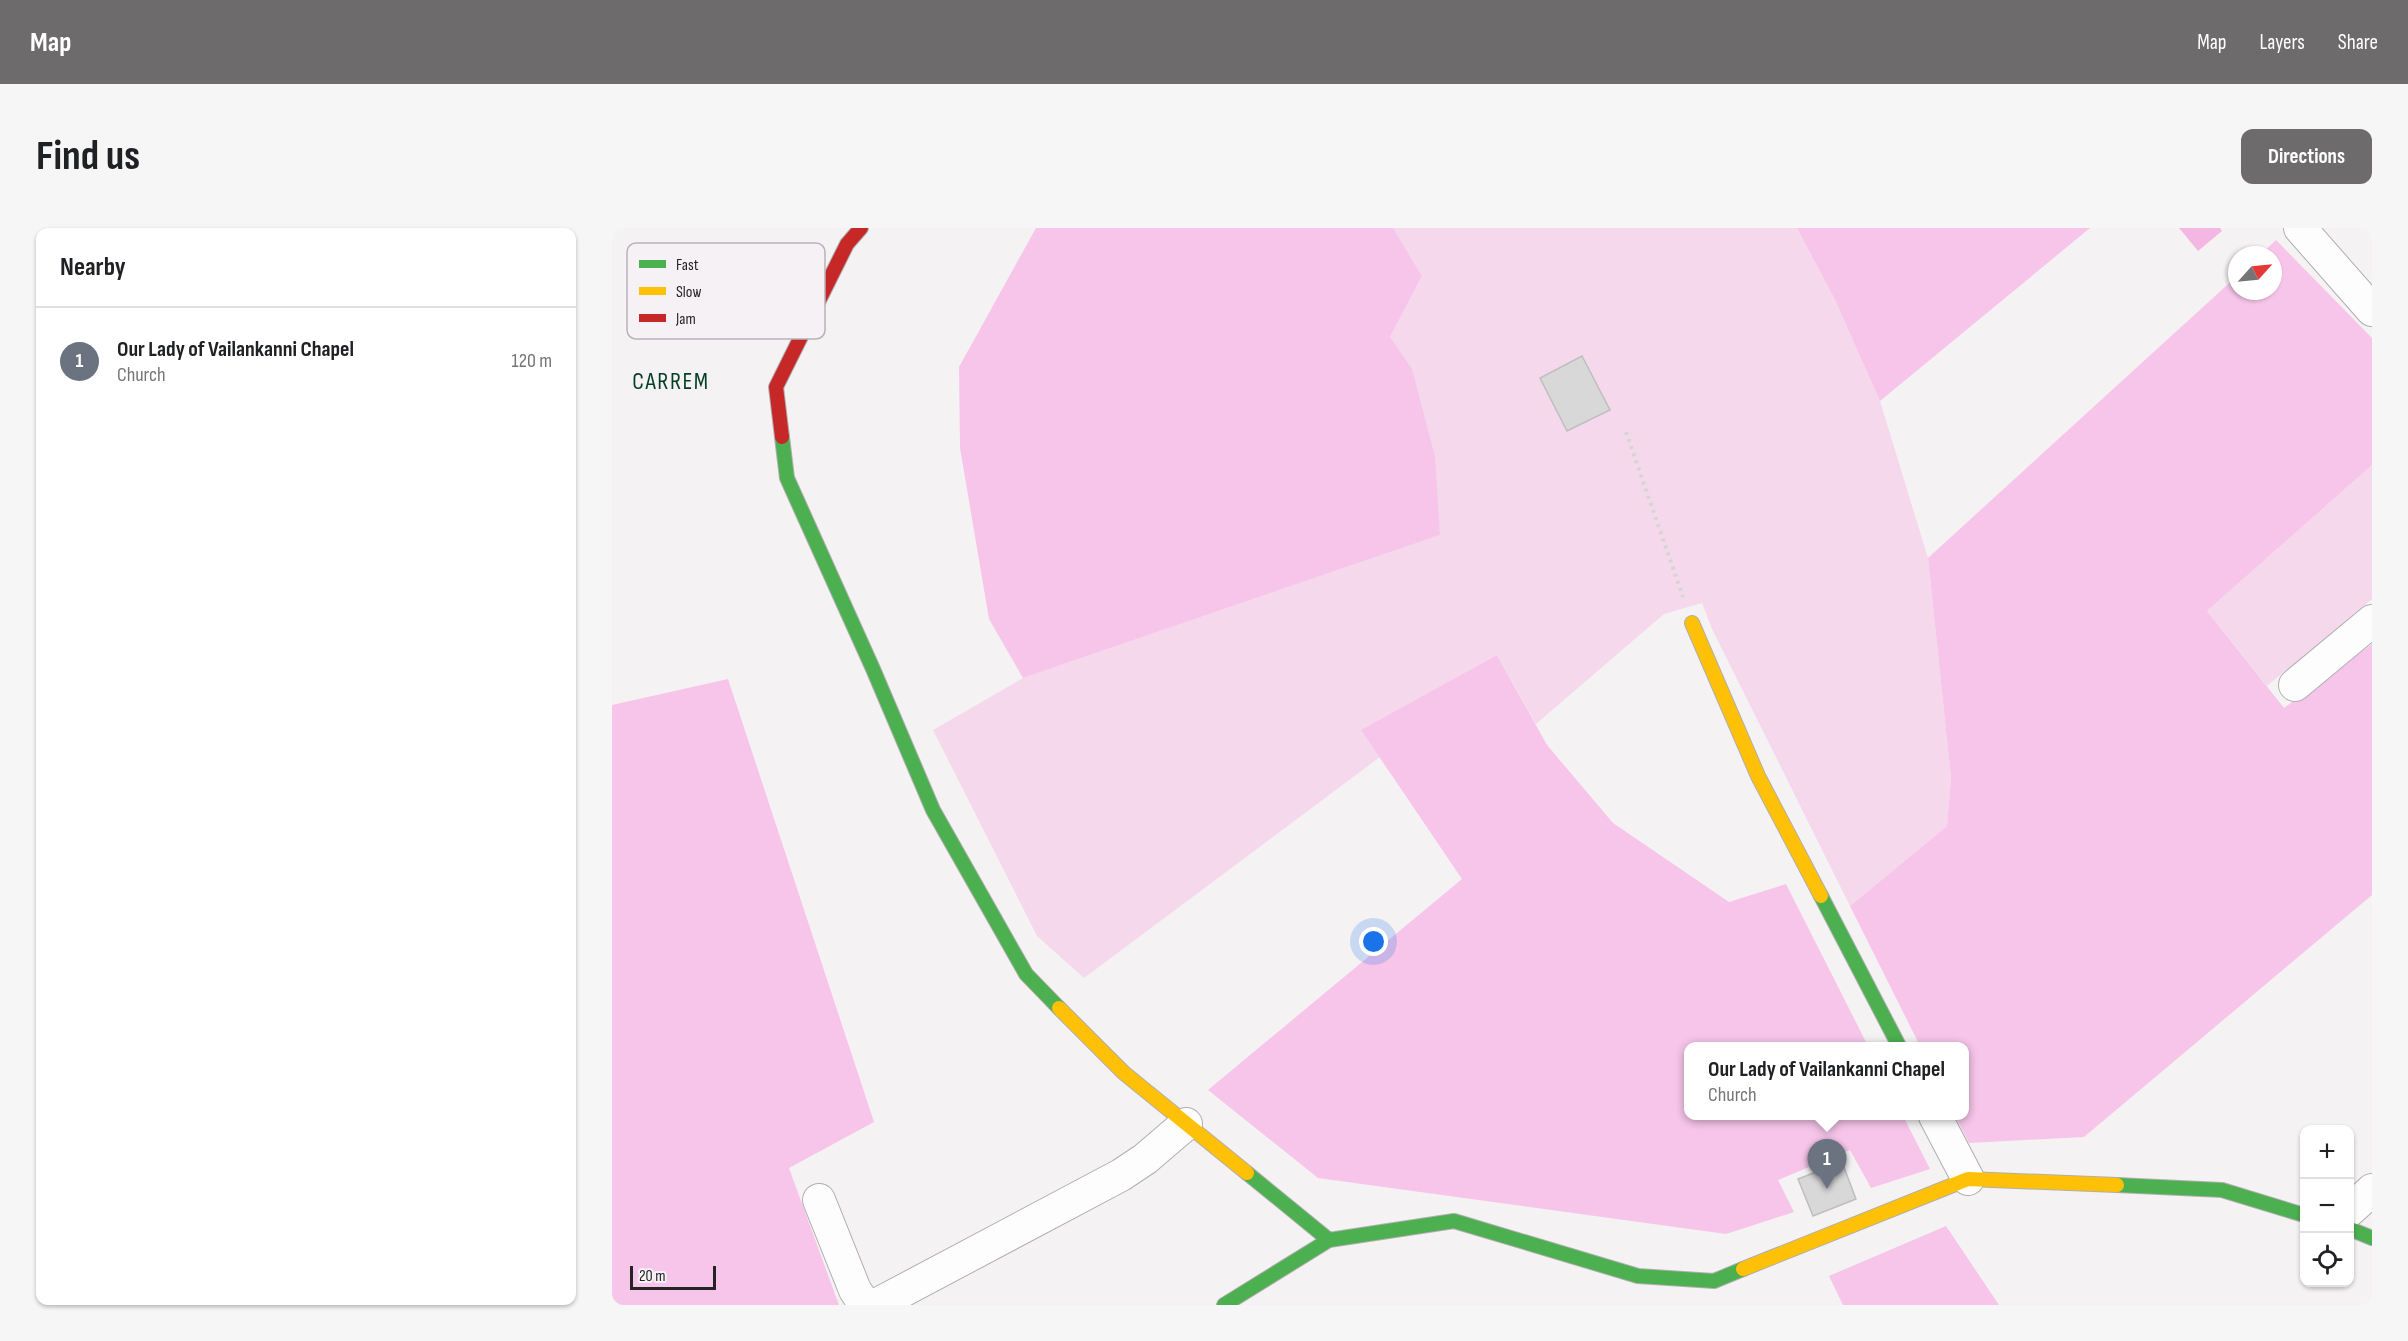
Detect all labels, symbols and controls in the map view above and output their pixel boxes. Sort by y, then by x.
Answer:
text: Map [30,26,71,59]
text: Map [2197,30,2226,55]
text: Layers [2259,30,2305,55]
text: Share [2338,30,2378,55]
button: Directions [2241,129,2372,184]
text: Find us [36,131,140,182]
legend [627,243,825,339]
north arrow [2228,246,2282,300]
text: Nearby [60,252,126,283]
text: Fast [676,256,699,275]
text: Slow [676,283,701,302]
text: Jam [675,310,696,329]
text: Our Lady of Vailankanni Chapel [117,336,354,363]
text: 1 [76,349,83,373]
text: 120 m [512,349,552,373]
text: Church [117,363,166,387]
district label: CARREM [632,367,710,396]
your location [1359,927,1388,956]
popup [1684,1042,1969,1120]
text: Our Lady of Vailankanni Chapel [1708,1056,1945,1083]
text: Church [1708,1083,1757,1107]
map controls [2300,1125,2354,1287]
button: + [2300,1125,2354,1179]
pin: 1 [1808,1140,1846,1189]
button: − [2300,1179,2354,1233]
button: locate [2300,1233,2354,1287]
scale bar [630,1263,716,1290]
text: 20 m [639,1267,666,1286]

